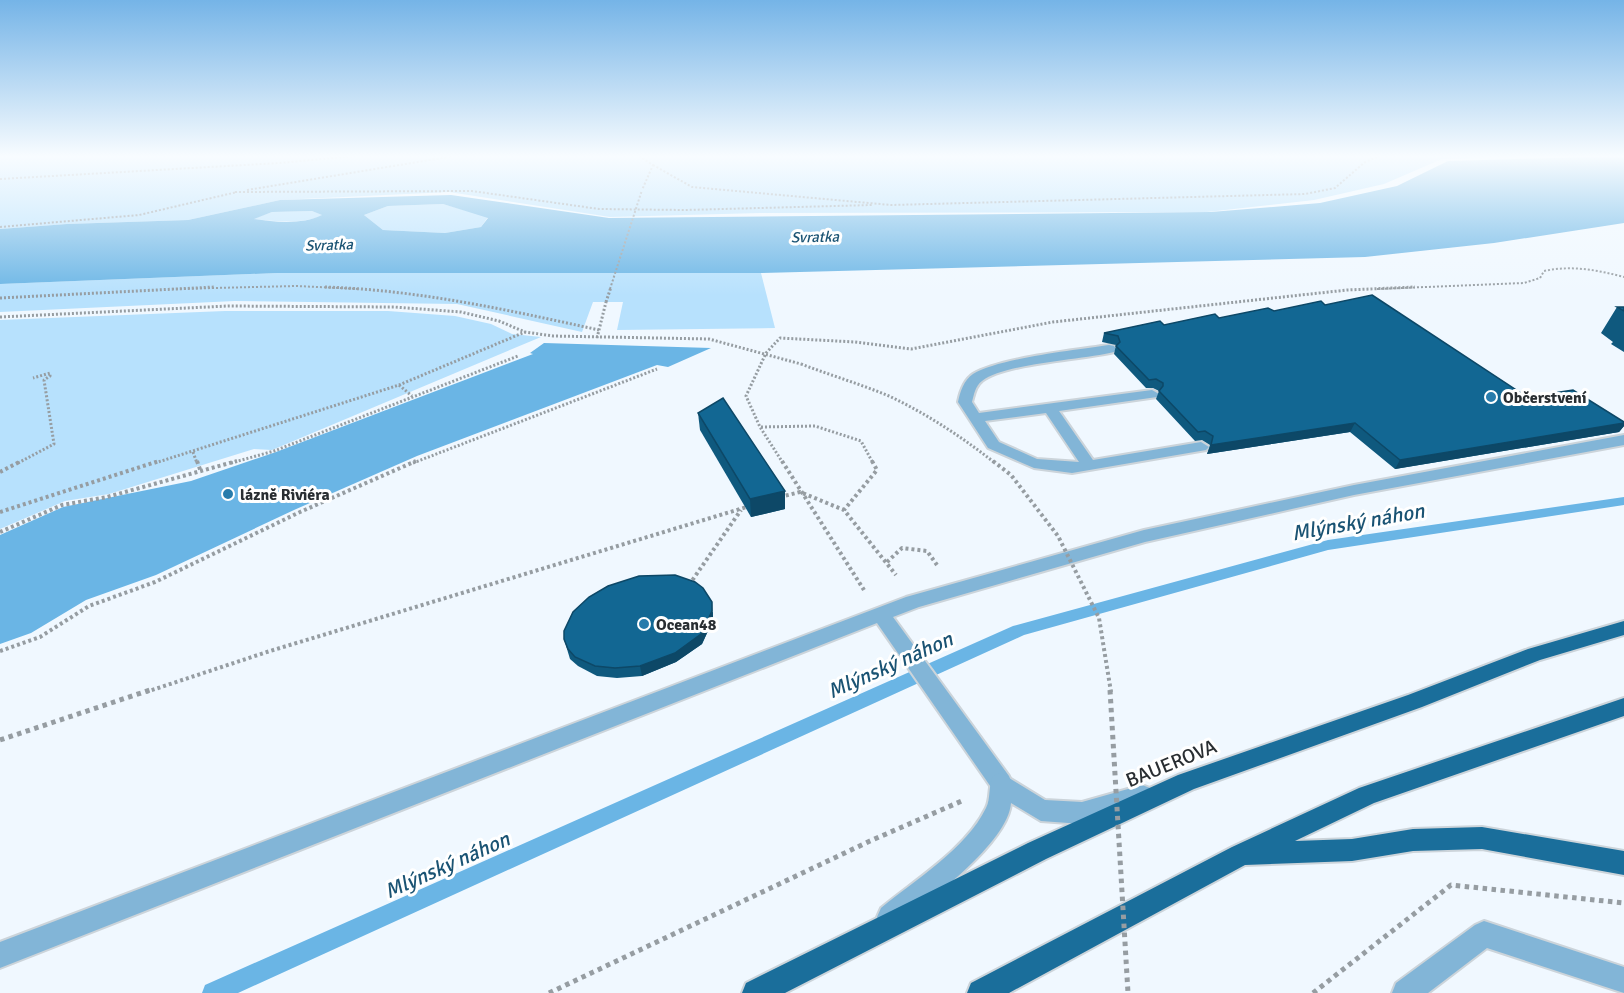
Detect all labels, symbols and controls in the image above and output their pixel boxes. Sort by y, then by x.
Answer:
water label: Svratka [791,228,840,246]
water label: Svratka [305,235,354,255]
place label: Občerstvení [1503,388,1587,408]
marker: Občerstvení [1484,390,1498,404]
place label: lázně Riviéra [240,485,330,505]
marker: lázně Riviéra [221,487,235,501]
water label: Mlýnský náhon [1290,497,1427,546]
place label: Ocean48 [656,615,717,635]
marker: Ocean48 [637,617,651,631]
water label: Mlýnský náhon [823,626,957,704]
street label: BAUEROVA [1122,734,1220,793]
water label: Mlýnský náhon [380,826,514,904]

